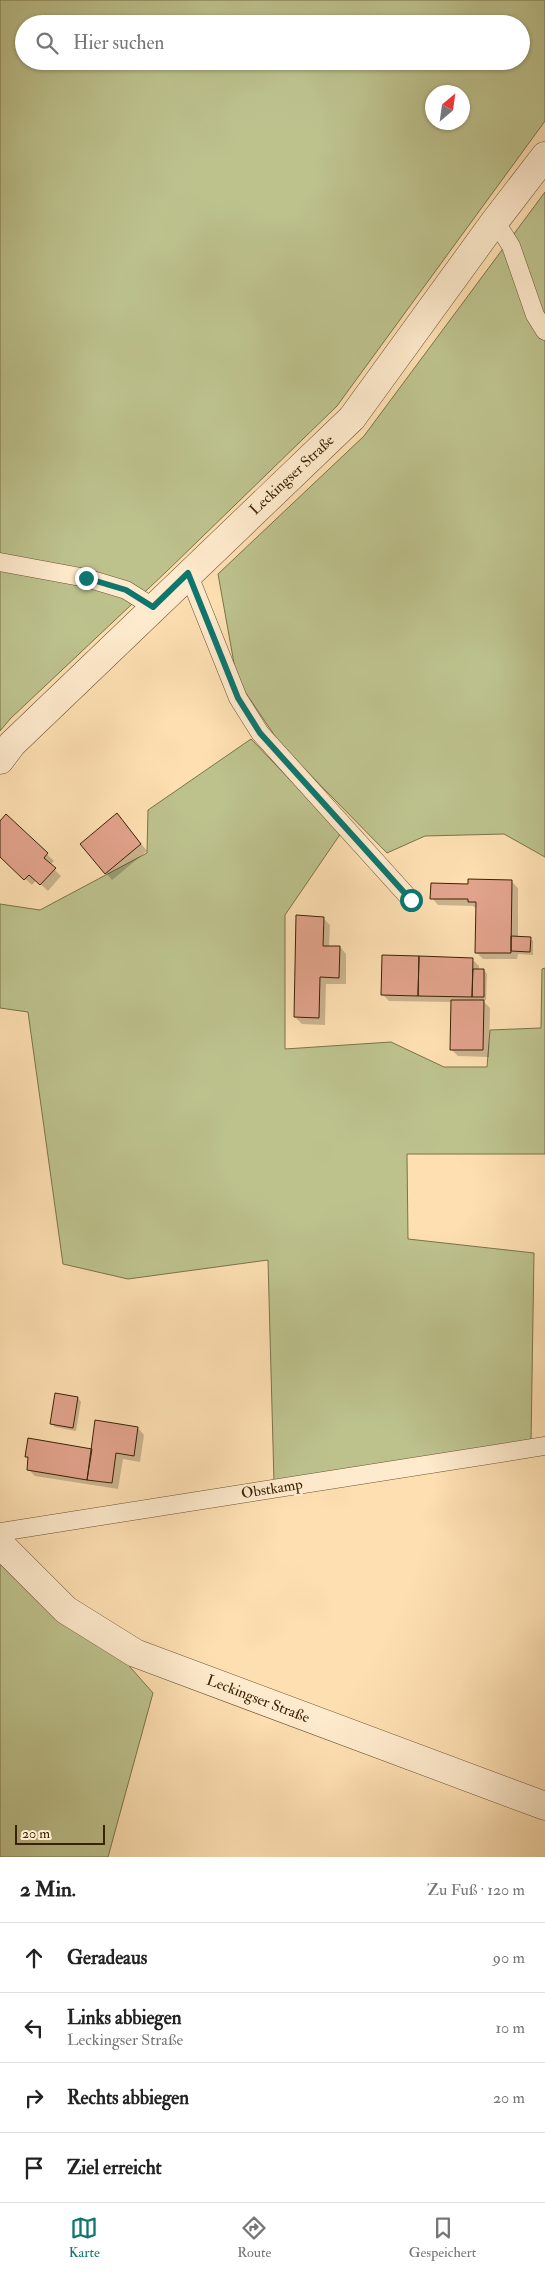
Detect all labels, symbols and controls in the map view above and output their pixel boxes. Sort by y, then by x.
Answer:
search box [15,15,530,70]
icon: search [33,29,61,57]
text: Hier suchen [73,31,164,55]
north arrow [425,85,470,130]
street label: Leckingser Straße [246,431,338,519]
route end [75,567,98,590]
route start [400,889,423,912]
street label: Obstkamp [240,1475,305,1504]
street label: Leckingser Straße [204,1671,312,1727]
scale bar [15,1822,105,1845]
text: 20 m [22,1825,50,1842]
text: 2 Min. [20,1876,76,1903]
text: Zu Fuß · 120 m [427,1880,525,1900]
icon: ahead [20,1944,48,1972]
text: Geradeaus [67,1946,147,1970]
text: 90 m [493,1948,525,1968]
text: Links abbiegen [67,2006,181,2030]
icon: left [20,2014,48,2042]
text: 10 m [495,2018,525,2038]
text: Leckingser Straße [67,2030,183,2050]
icon: right [20,2084,48,2112]
text: Rechts abbiegen [67,2086,189,2110]
text: 20 m [493,2088,525,2108]
icon: arrive [20,2154,48,2182]
text: Ziel erreicht [67,2156,162,2180]
tab: Karte [69,2214,100,2261]
tab: Route [237,2214,271,2261]
tab: Gespeichert [409,2214,476,2261]

